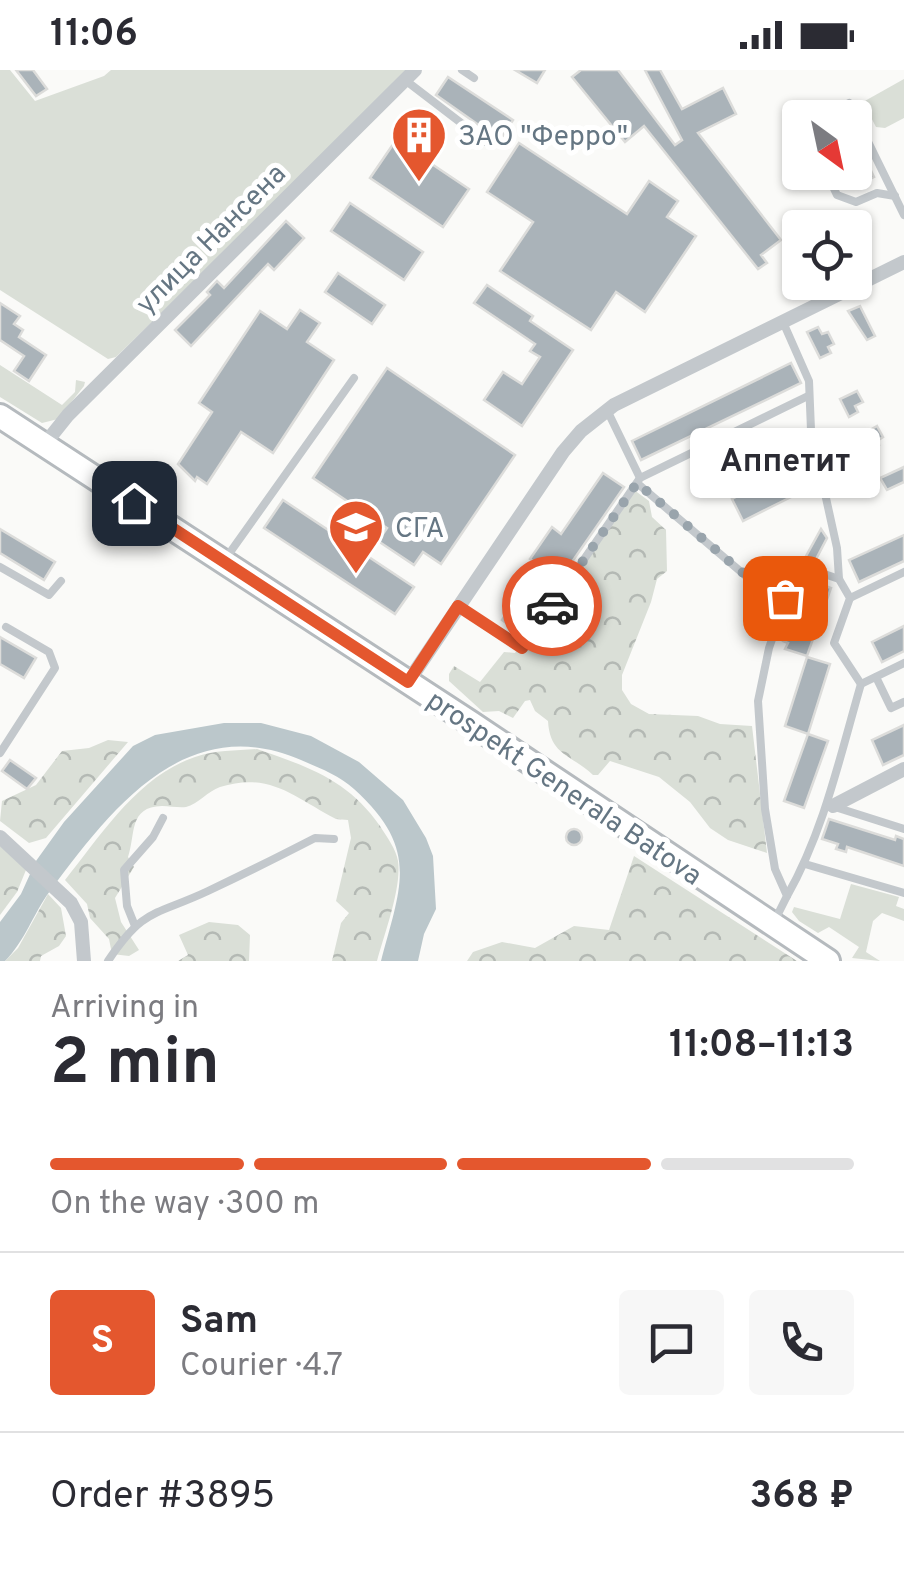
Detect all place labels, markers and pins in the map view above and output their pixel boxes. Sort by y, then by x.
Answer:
building icon: ЗАО "Ферро" [389,105,449,184]
place label: ЗАО "Ферро" [458,120,628,156]
callout: Аппетит [690,428,880,498]
pin [92,461,177,546]
school or university icon: СГА [326,497,386,576]
place label: СГА [395,512,445,548]
pin [743,556,828,641]

